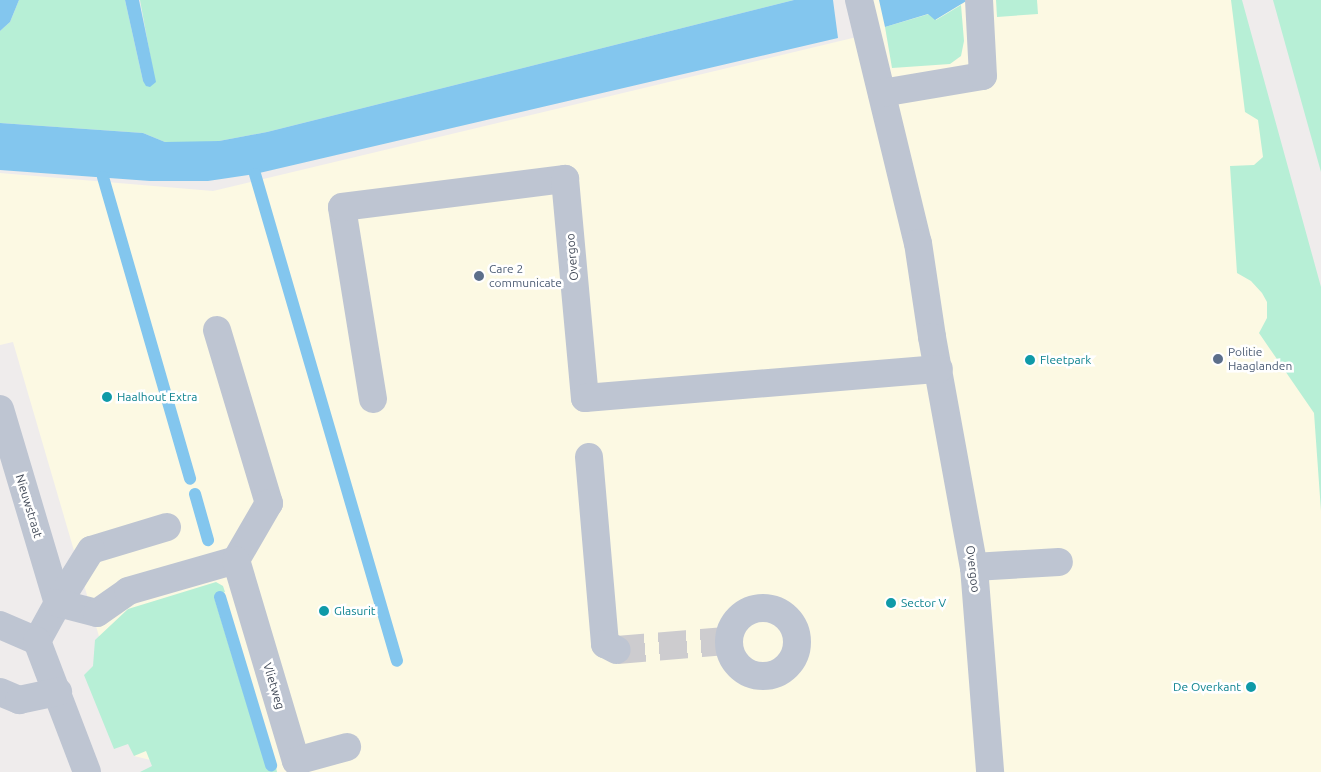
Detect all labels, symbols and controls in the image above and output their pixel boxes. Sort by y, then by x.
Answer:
street label: Overgoo [563,233,581,281]
place label: Care 2 communicate [489,262,562,290]
marker: Care 2 communicate [473,270,485,282]
place label: Politie Haaglanden [1228,345,1292,373]
place label: Fleetpark [1040,353,1091,367]
marker: Politie Haaglanden [1212,353,1224,365]
marker: Fleetpark [1024,354,1036,366]
place label: Haalhout Extra [117,390,197,404]
marker: Haalhout Extra [101,391,113,403]
street label: Nieuwstraat [12,472,46,540]
street label: Overgoo [963,545,983,593]
place label: Sector V [901,596,946,610]
marker: Sector V [885,597,897,609]
place label: Glasurit [334,604,376,618]
marker: Glasurit [318,605,330,617]
street label: Vlietweg [260,661,288,711]
place label: De Overkant [1173,680,1241,694]
marker: De Overkant [1245,681,1257,693]

